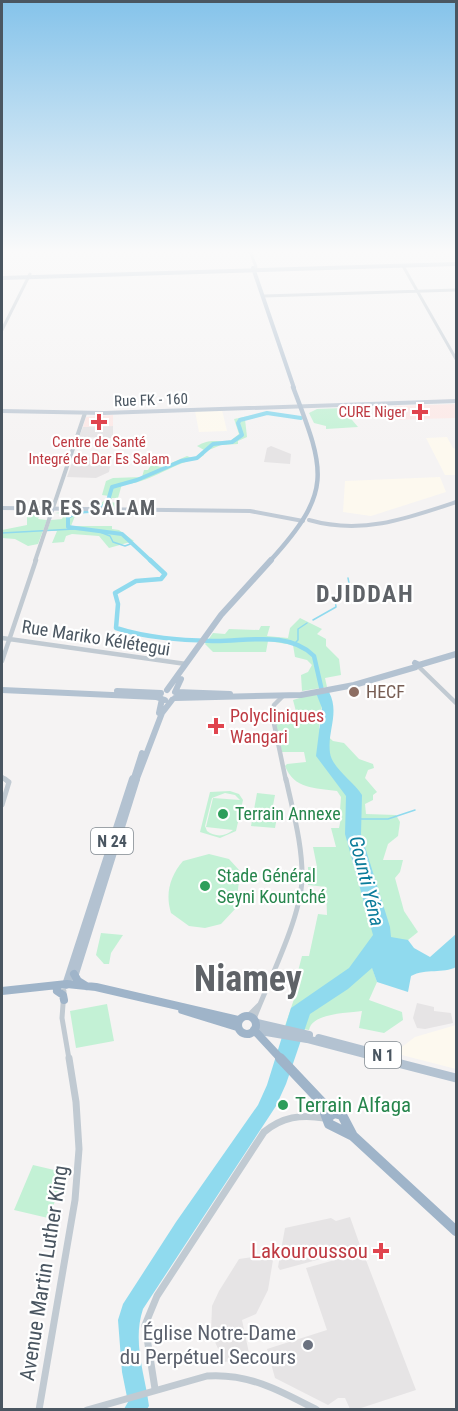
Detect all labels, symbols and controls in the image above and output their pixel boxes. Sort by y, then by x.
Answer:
street label: Rue FK - 160 [114,390,188,410]
place label: CURE Niger [338,403,406,421]
marker: CURE Niger [411,403,429,421]
marker: Centre de Santé Integré de Dar Es Salam [90,413,108,431]
place label: Centre de Santé Integré de Dar Es Salam [28,433,170,468]
district label: DAR ES SALAM [15,496,157,520]
district label: DJIDDAH [316,580,414,608]
street label: Rue Mariko Kélétegui [20,615,172,660]
place label: HECF [366,681,405,702]
marker: HECF [347,685,361,699]
place label: Polycliniques Wangari [230,705,324,747]
marker: Polycliniques Wangari [207,717,225,735]
place label: Terrain Annexe [235,803,341,824]
marker: Terrain Annexe [216,807,230,821]
road number: N 24 [91,828,133,854]
water label: Gounti Yéna [344,833,390,929]
place label: Stade Général Seyni Kountché [217,865,326,907]
marker: Stade Général Seyni Kountché [198,879,212,893]
district label: Niamey [194,958,302,1000]
road number: N 1 [365,1042,401,1068]
place label: Terrain Alfaga [295,1093,411,1117]
marker: Terrain Alfaga [276,1098,290,1112]
street label: Avenue Martin Luther King [15,1163,73,1383]
place label: Lakouroussou [251,1239,368,1263]
marker: Lakouroussou [372,1242,390,1260]
place label: Église Notre-Dame du Perpétuel Secours [120,1321,296,1369]
marker: Église Notre-Dame du Perpétuel Secours [301,1338,315,1352]

